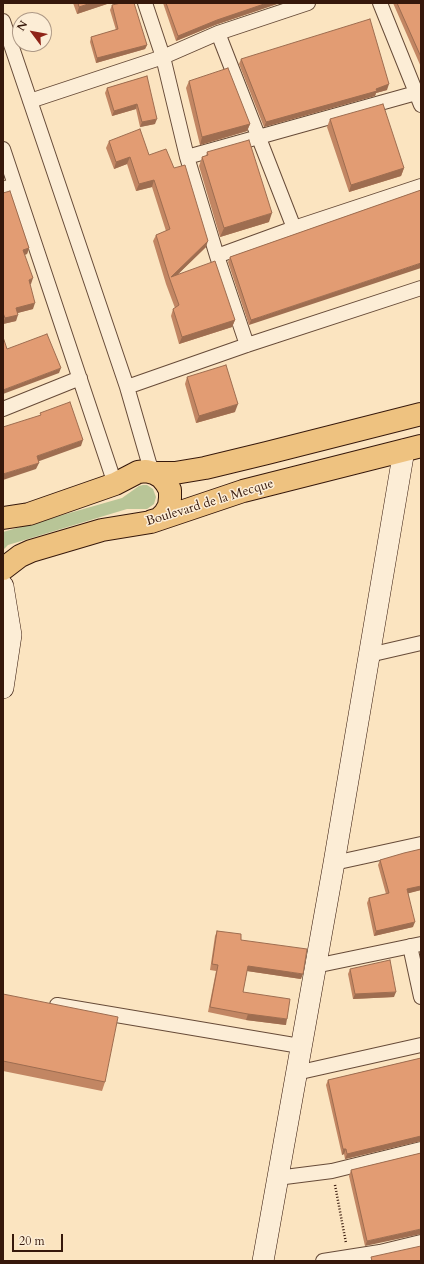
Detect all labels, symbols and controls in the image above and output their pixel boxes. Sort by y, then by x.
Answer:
north arrow [12,12,52,52]
text: N [13,18,31,34]
street label: Boulevard de la Mecque [144,476,276,530]
scale bar [14,1226,65,1252]
text: 20 m [19,1233,45,1249]

